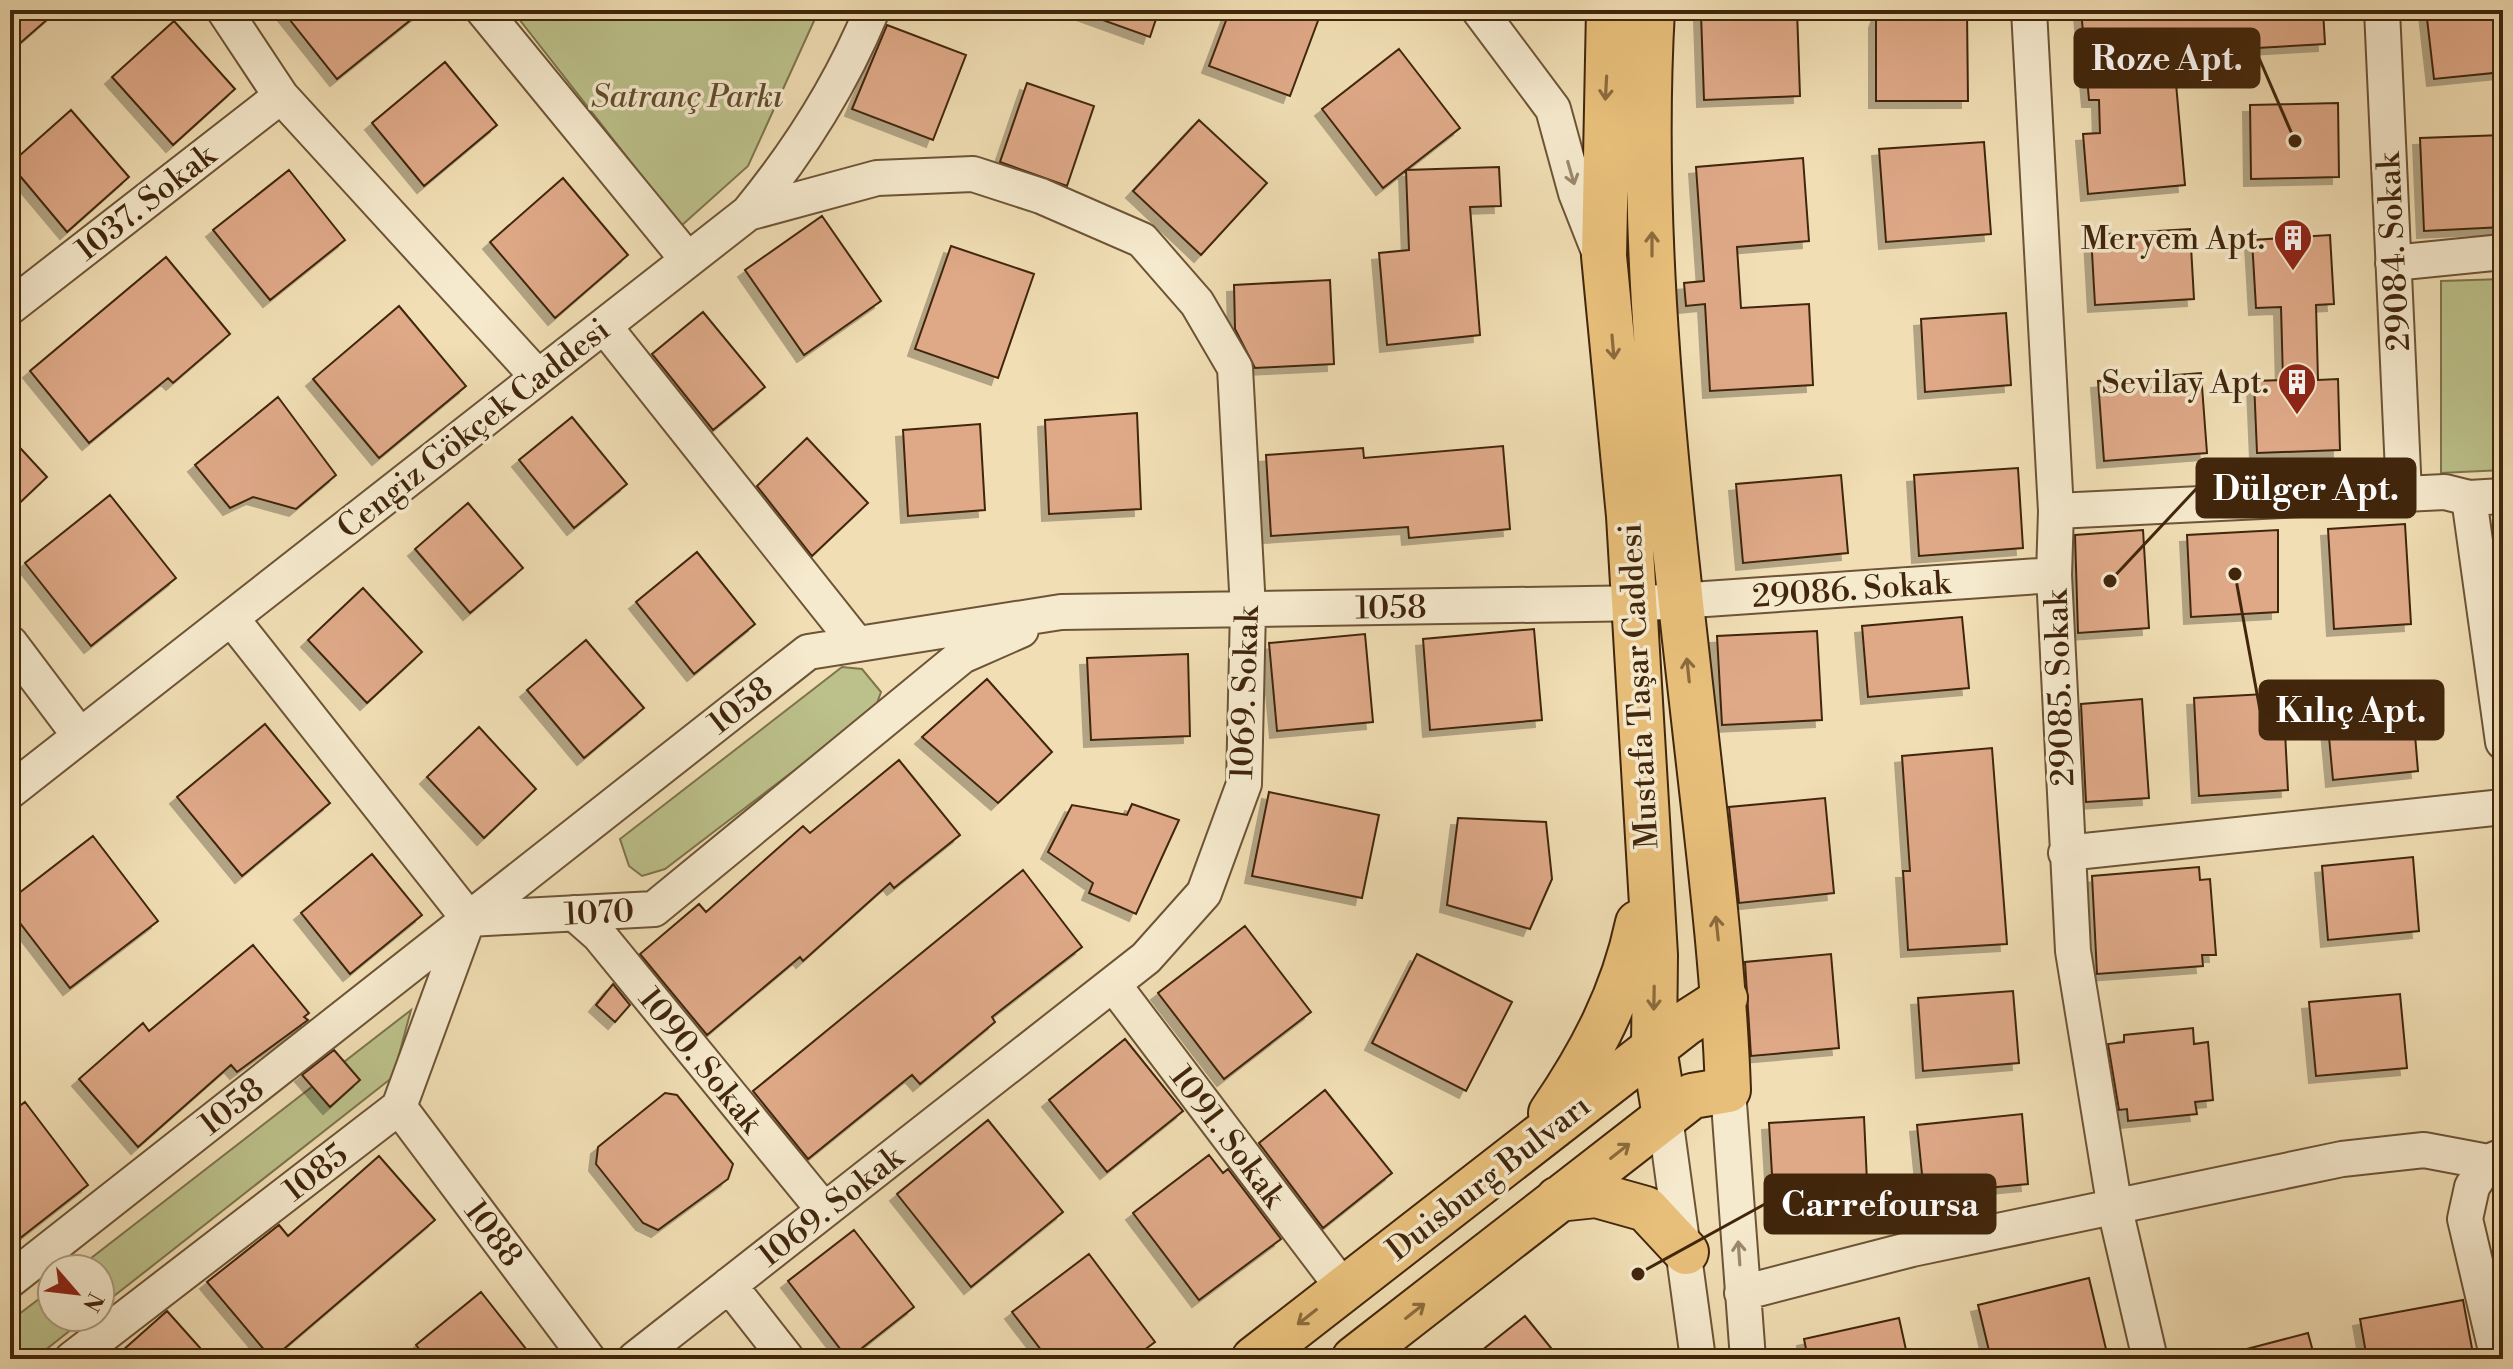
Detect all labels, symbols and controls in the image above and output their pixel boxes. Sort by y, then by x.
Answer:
callout: Roze Apt. [2075,29,2259,87]
text: Roze Apt. [2091,39,2243,81]
one-way arrow [1598,74,1613,101]
park label: Satranç Parkı [591,77,783,117]
street label: 1037. Sokak [67,134,226,270]
street label: 29084. Sokak [2369,149,2419,352]
one-way arrow [1564,160,1579,186]
building icon: Meryem Apt. [2272,217,2314,272]
place label: Meryem Apt. [2081,219,2265,259]
one-way arrow [1644,231,1660,258]
street label: Cengiz Gökçek Caddesi [329,310,618,548]
one-way arrow [1605,334,1620,360]
building icon: Sevilay Apt. [2276,361,2318,416]
place label: Sevilay Apt. [2102,363,2269,403]
callout: Dülger Apt. [2197,459,2415,517]
text: Dülger Apt. [2213,469,2399,511]
street label: Mustafa Taşar Caddesi [1610,522,1667,850]
street label: 29086. Sokak [1751,563,1954,617]
street label: 1058 [1355,587,1427,629]
street label: 29085. Sokak [2036,587,2083,787]
street label: 1069. Sokak [1222,603,1268,780]
one-way arrow [1681,657,1696,684]
street label: 1058 [700,668,781,743]
callout: Kılıç Apt. [2260,681,2443,739]
text: Kılıç Apt. [2276,691,2426,733]
street label: 1070 [563,891,635,935]
one-way arrow [1710,915,1725,942]
street label: 1090. Sokak [629,980,772,1143]
one-way arrow [1646,984,1662,1011]
street label: 1091. Sokak [1161,1058,1295,1217]
street label: 1058 [191,1069,272,1144]
street label: Duisburg Bulvarı [1379,1086,1599,1270]
street label: 1085 [275,1135,356,1210]
street label: 1069. Sokak [750,1136,913,1276]
one-way arrow [1609,1143,1630,1160]
callout: Carrefoursa [1765,1175,1995,1233]
text: Carrefoursa [1781,1185,1980,1227]
street label: 1088 [455,1192,531,1275]
one-way arrow [1732,1240,1747,1267]
north arrow [36,1253,116,1333]
text: N [76,1288,108,1316]
one-way arrow [1404,1302,1425,1320]
one-way arrow [1297,1309,1318,1326]

